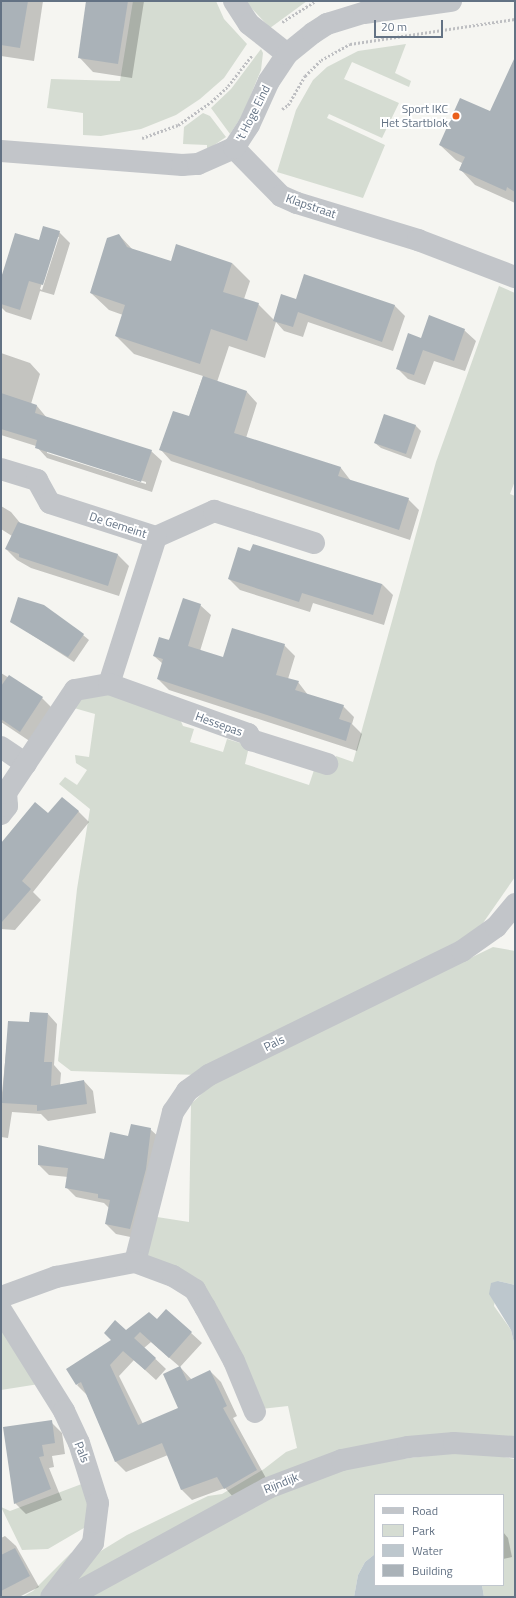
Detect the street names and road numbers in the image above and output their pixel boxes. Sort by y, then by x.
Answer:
street label: 't Hoge Eind [233,83,273,143]
street label: Klapstraat [284,191,338,221]
street label: De Gemeint [88,509,148,541]
street label: Hessepas [193,709,245,739]
street label: Pals [261,1032,287,1054]
street label: Pals [71,1439,93,1465]
street label: Rijndijk [261,1469,301,1497]

